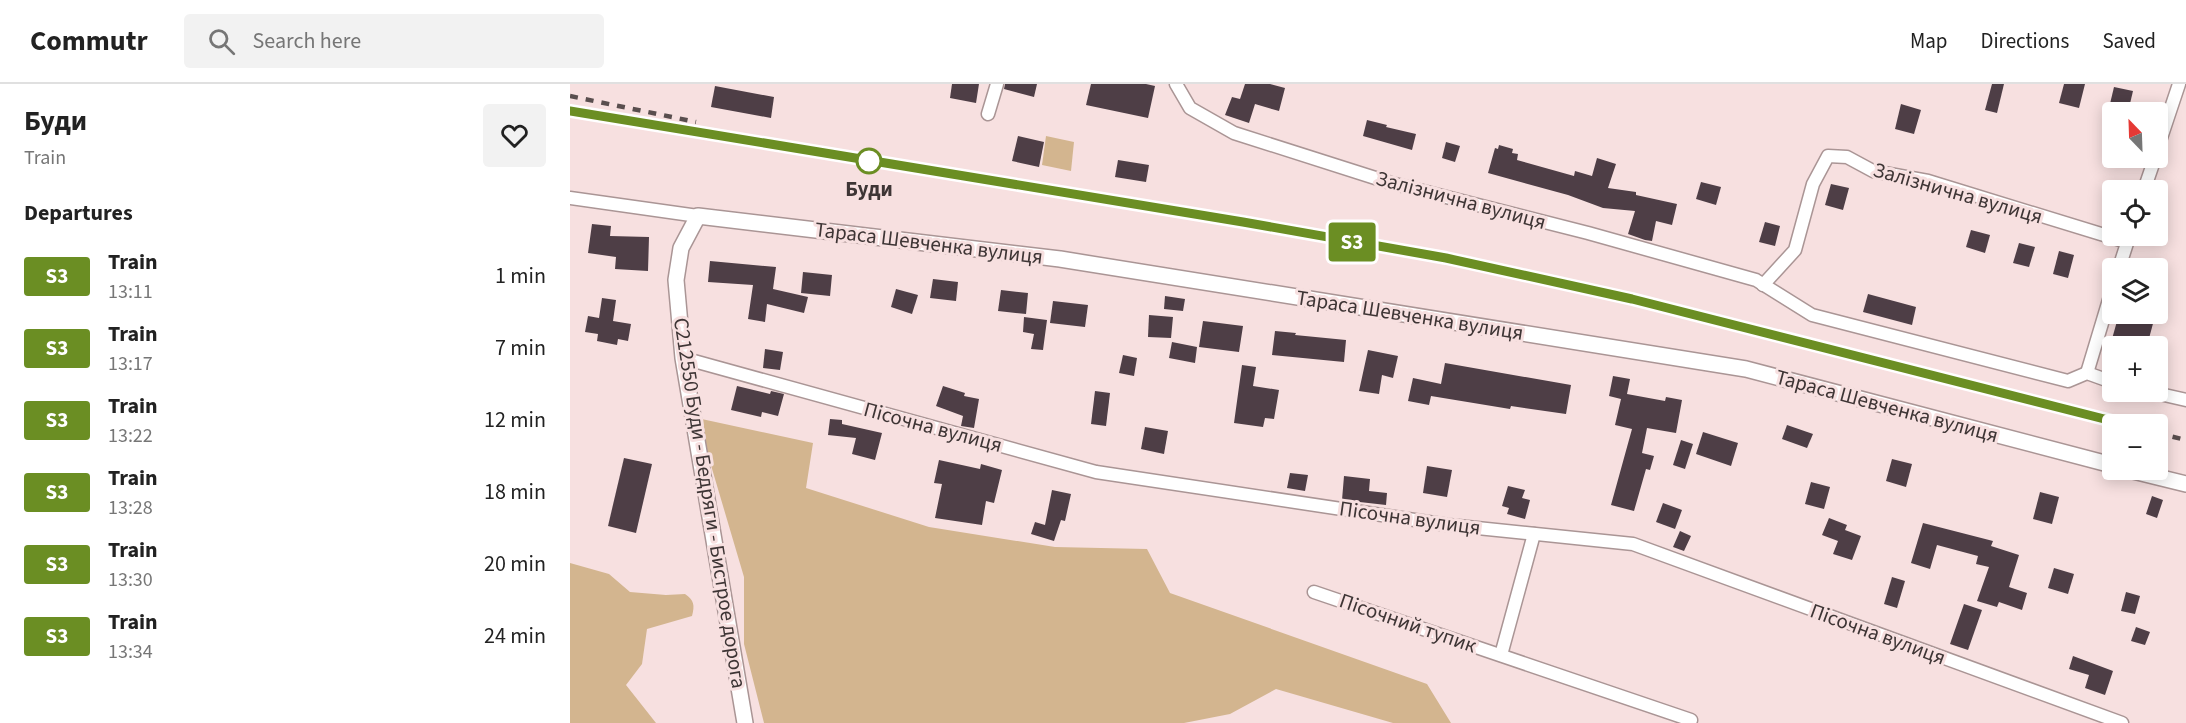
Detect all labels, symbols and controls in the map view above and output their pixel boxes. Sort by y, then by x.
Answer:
search box [184,14,604,68]
text: Commutr [30,21,148,61]
icon: search [205,25,238,58]
text: Search here [253,25,361,57]
text: Map [1910,26,1948,56]
text: Directions [1981,26,2069,56]
text: Saved [2102,26,2156,56]
text: Буди [24,101,87,141]
north arrow [2102,102,2168,168]
map controls [2102,102,2168,480]
button: heart [483,104,546,167]
text: Train [24,144,66,172]
marker: Буди [856,148,882,174]
street label: Залізнична вулиця [1870,154,2046,232]
street label: Залізнична вулиця [1373,163,1549,237]
place label: Буди [845,174,893,204]
button: locate [2102,180,2168,246]
text: Departures [24,197,133,229]
street label: Тараса Шевченка вулиця [813,214,1045,272]
line badge: S3 [1325,222,1379,262]
text: S3 [1341,227,1363,257]
text: Train [108,246,158,278]
button: layers [2102,258,2168,324]
text: 1 min [495,260,546,292]
text: S3 [46,261,68,291]
text: 13:11 [108,278,153,306]
street label: Тараса Шевченка вулиця [1294,282,1526,348]
street label: С212550 Буди - Бедряги - Бистрое дорога [666,315,754,691]
text: Train [108,318,158,350]
text: 7 min [495,332,546,364]
text: S3 [46,333,68,363]
button: + [2102,336,2168,402]
text: 13:17 [108,350,153,378]
street label: Тараса Шевченка вулиця [1772,362,2002,450]
text: Train [108,390,158,422]
street label: Пісочна вулиця [860,394,1006,460]
text: 12 min [484,404,546,436]
text: S3 [46,405,68,435]
button: − [2102,414,2168,480]
text: 13:22 [108,422,153,450]
text: Train [108,462,158,494]
text: 18 min [484,476,546,508]
text: S3 [46,477,68,507]
street label: Пісочна вулиця [1337,493,1483,543]
text: 13:28 [108,494,153,522]
text: Train [108,534,158,566]
text: 20 min [484,548,546,580]
text: S3 [46,549,68,579]
text: 13:30 [108,566,153,594]
street label: Пісочний тупик [1335,586,1481,661]
street label: Пісочна вулиця [1806,596,1950,672]
text: Train [108,606,158,638]
text: 24 min [484,620,546,652]
text: S3 [46,621,68,651]
text: 13:34 [108,638,153,666]

